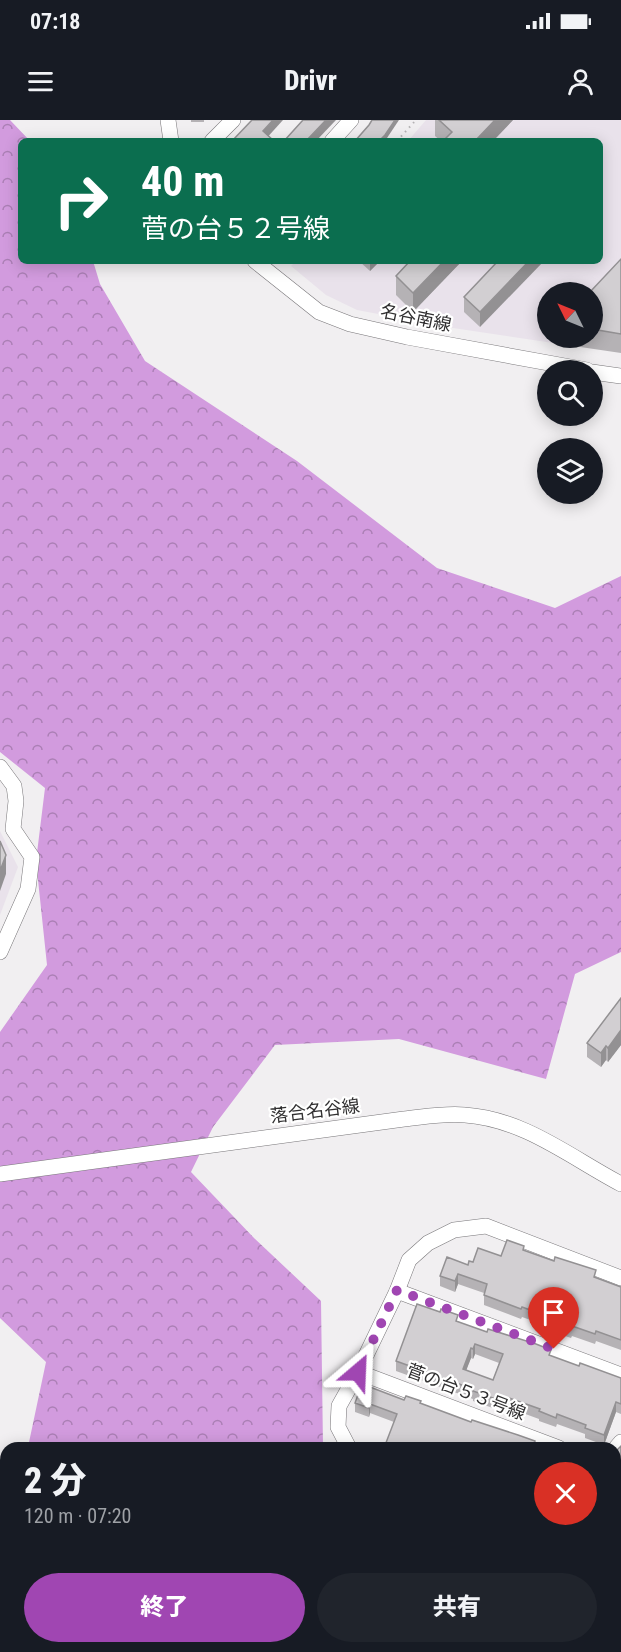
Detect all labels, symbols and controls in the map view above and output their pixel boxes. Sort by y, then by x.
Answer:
text: 07:18 [30,9,81,34]
icon: menu [24,65,57,98]
text: Drivr [284,65,337,97]
icon: person [564,65,597,98]
text: 40 m [141,157,224,206]
icon: right [42,162,120,240]
text: 菅の台５２号線 [141,213,330,245]
north arrow [537,282,603,348]
map controls [537,282,603,504]
street label: 名谷南線 [379,300,454,335]
button: search [537,360,603,426]
button: layers [537,438,603,504]
street label: 落合名谷線 [269,1095,361,1126]
pin [528,1287,579,1349]
icon: arrive [537,1296,570,1329]
position arrow [326,1340,390,1404]
street label: 菅の台５３号線 [404,1359,529,1424]
text: 2 分 [24,1460,87,1502]
button: close [534,1462,597,1525]
text: 120 m · 07:20 [24,1504,131,1528]
button: 終了 [24,1573,305,1642]
button: 共有 [317,1573,597,1642]

